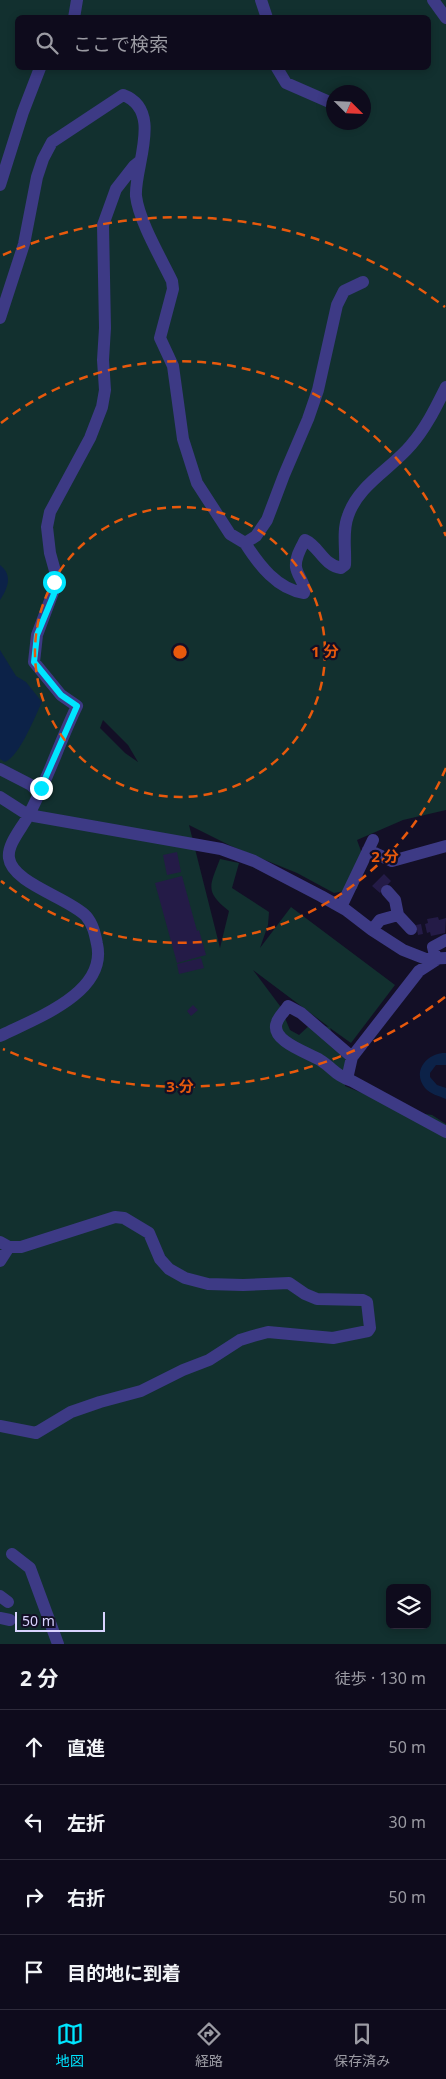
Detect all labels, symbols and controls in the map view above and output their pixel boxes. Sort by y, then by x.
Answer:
search box [15,15,431,70]
icon: search [33,29,61,57]
text: ここで検索 [73,31,168,57]
north arrow [326,85,371,130]
route start [43,571,66,594]
text: 1 分 [311,641,339,661]
centre of rings [171,643,189,661]
route end [30,777,53,800]
text: 2 分 [371,846,399,866]
text: 3 分 [166,1076,194,1096]
map controls [386,1584,431,1629]
button: layers [386,1584,431,1629]
scale bar [15,1609,105,1632]
text: 50 m [22,1611,55,1630]
text: 2 分 [20,1664,58,1692]
text: 徒歩 · 130 m [335,1667,426,1689]
icon: ahead [20,1733,48,1761]
text: 直進 [67,1735,105,1761]
text: 50 m [389,1736,426,1758]
icon: left [20,1808,48,1836]
text: 左折 [67,1810,105,1836]
text: 30 m [389,1811,426,1833]
icon: right [20,1883,48,1911]
text: 右折 [67,1885,105,1911]
text: 50 m [389,1886,426,1908]
icon: arrive [20,1958,48,1986]
text: 目的地に到着 [67,1960,181,1986]
tab: 地図 [56,2020,84,2070]
tab: 経路 [195,2020,223,2070]
tab: 保存済み [334,2020,390,2070]

